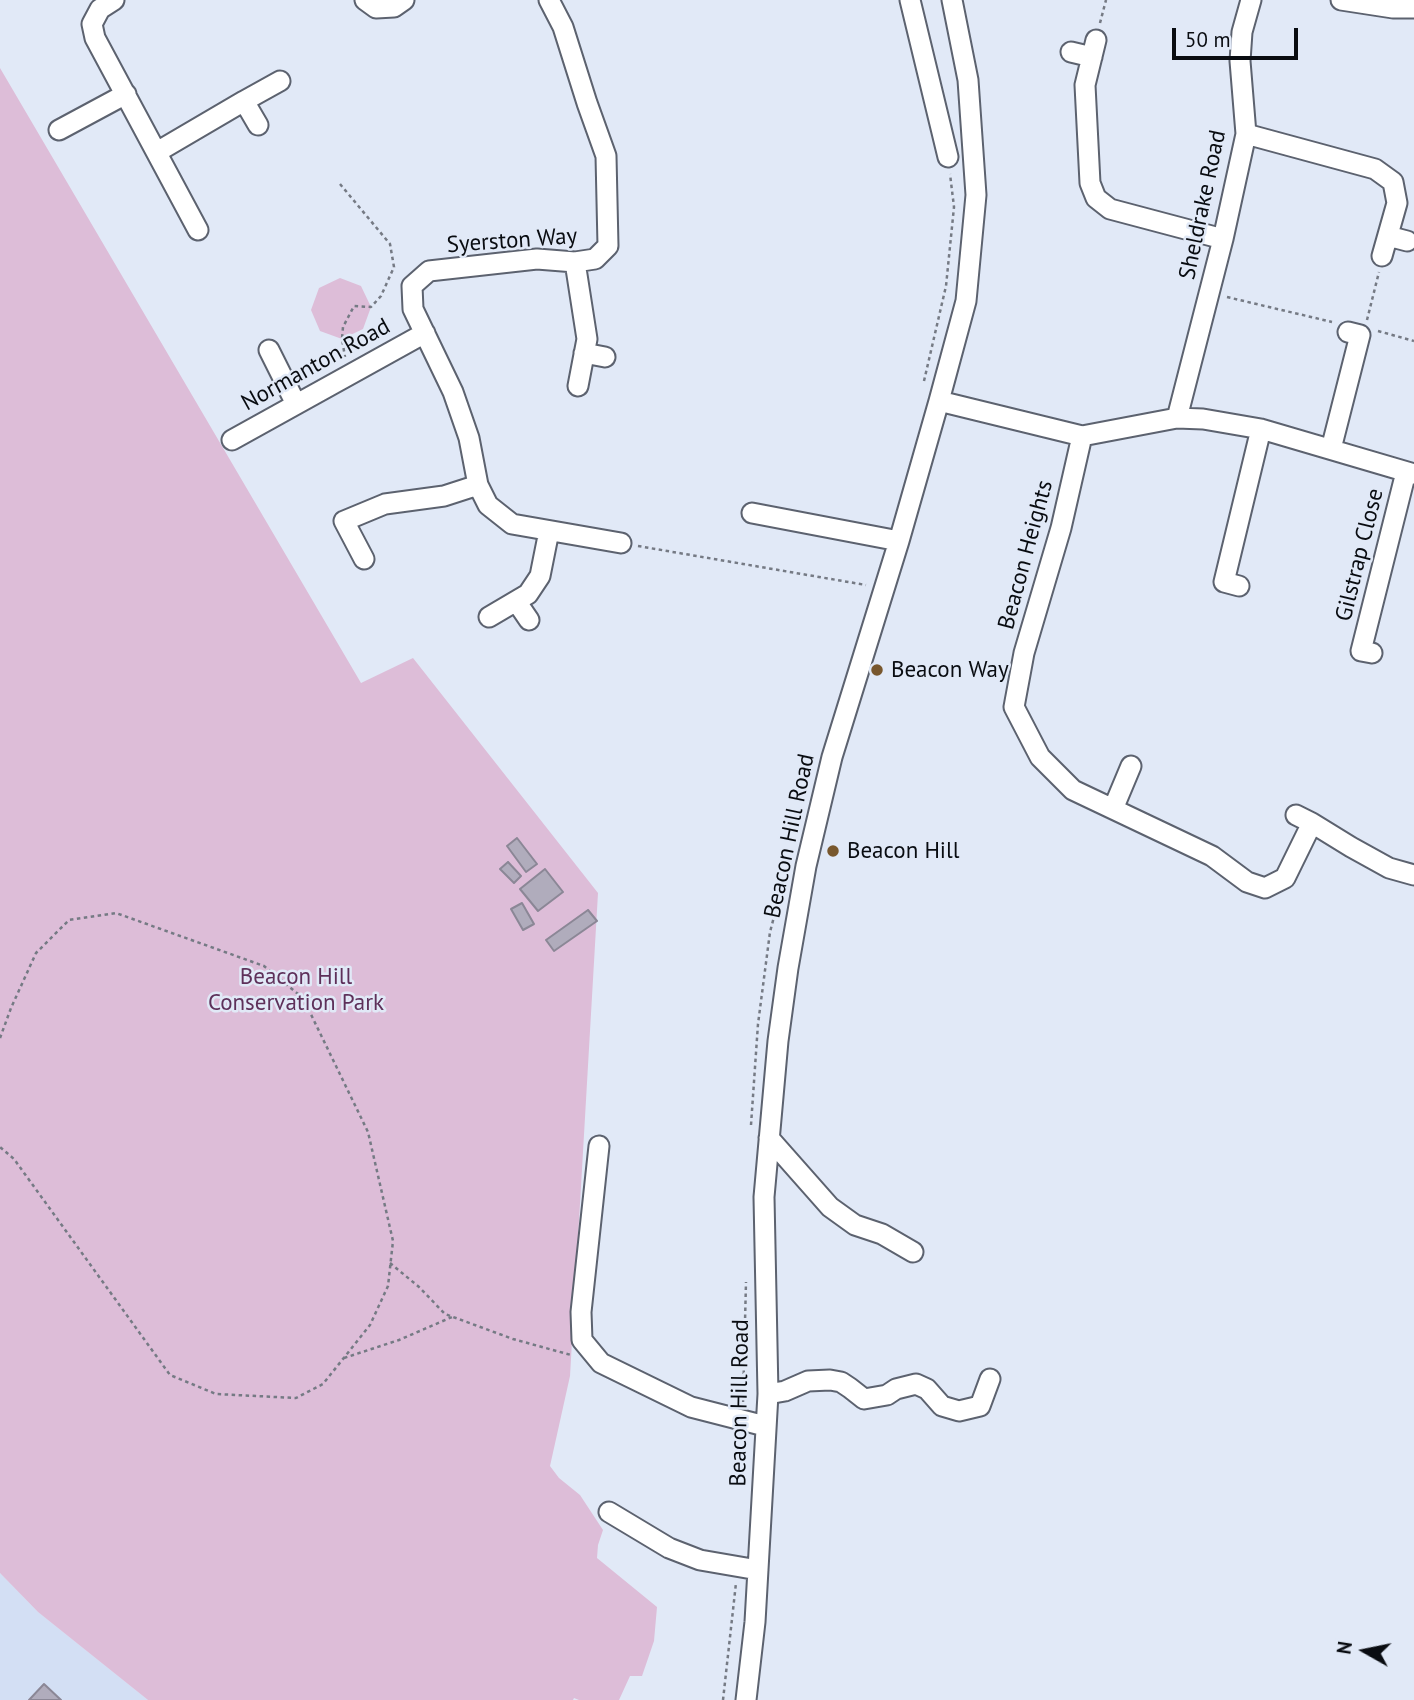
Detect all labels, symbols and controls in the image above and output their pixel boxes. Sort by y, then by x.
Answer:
scale bar [1176,14,1302,58]
text: 50 m [1185,26,1231,53]
street label: Sheldrake Road [1174,128,1232,282]
street label: Syerston Way [446,223,578,259]
street label: Normanton Road [237,313,395,417]
street label: Beacon Heights [993,477,1059,633]
street label: Gilstrap Close [1330,486,1390,624]
place label: Beacon Way [891,656,1009,684]
marker: Beacon Way [869,662,885,678]
street label: Beacon Hill Road [759,751,821,921]
place label: Beacon Hill [847,837,959,865]
marker: Beacon Hill [825,843,841,859]
park label: Beacon Hill Conservation Park [208,963,384,1017]
street label: Beacon Hill Road [725,1319,755,1487]
north arrow [1330,1616,1400,1686]
text: N [1331,1640,1357,1656]

